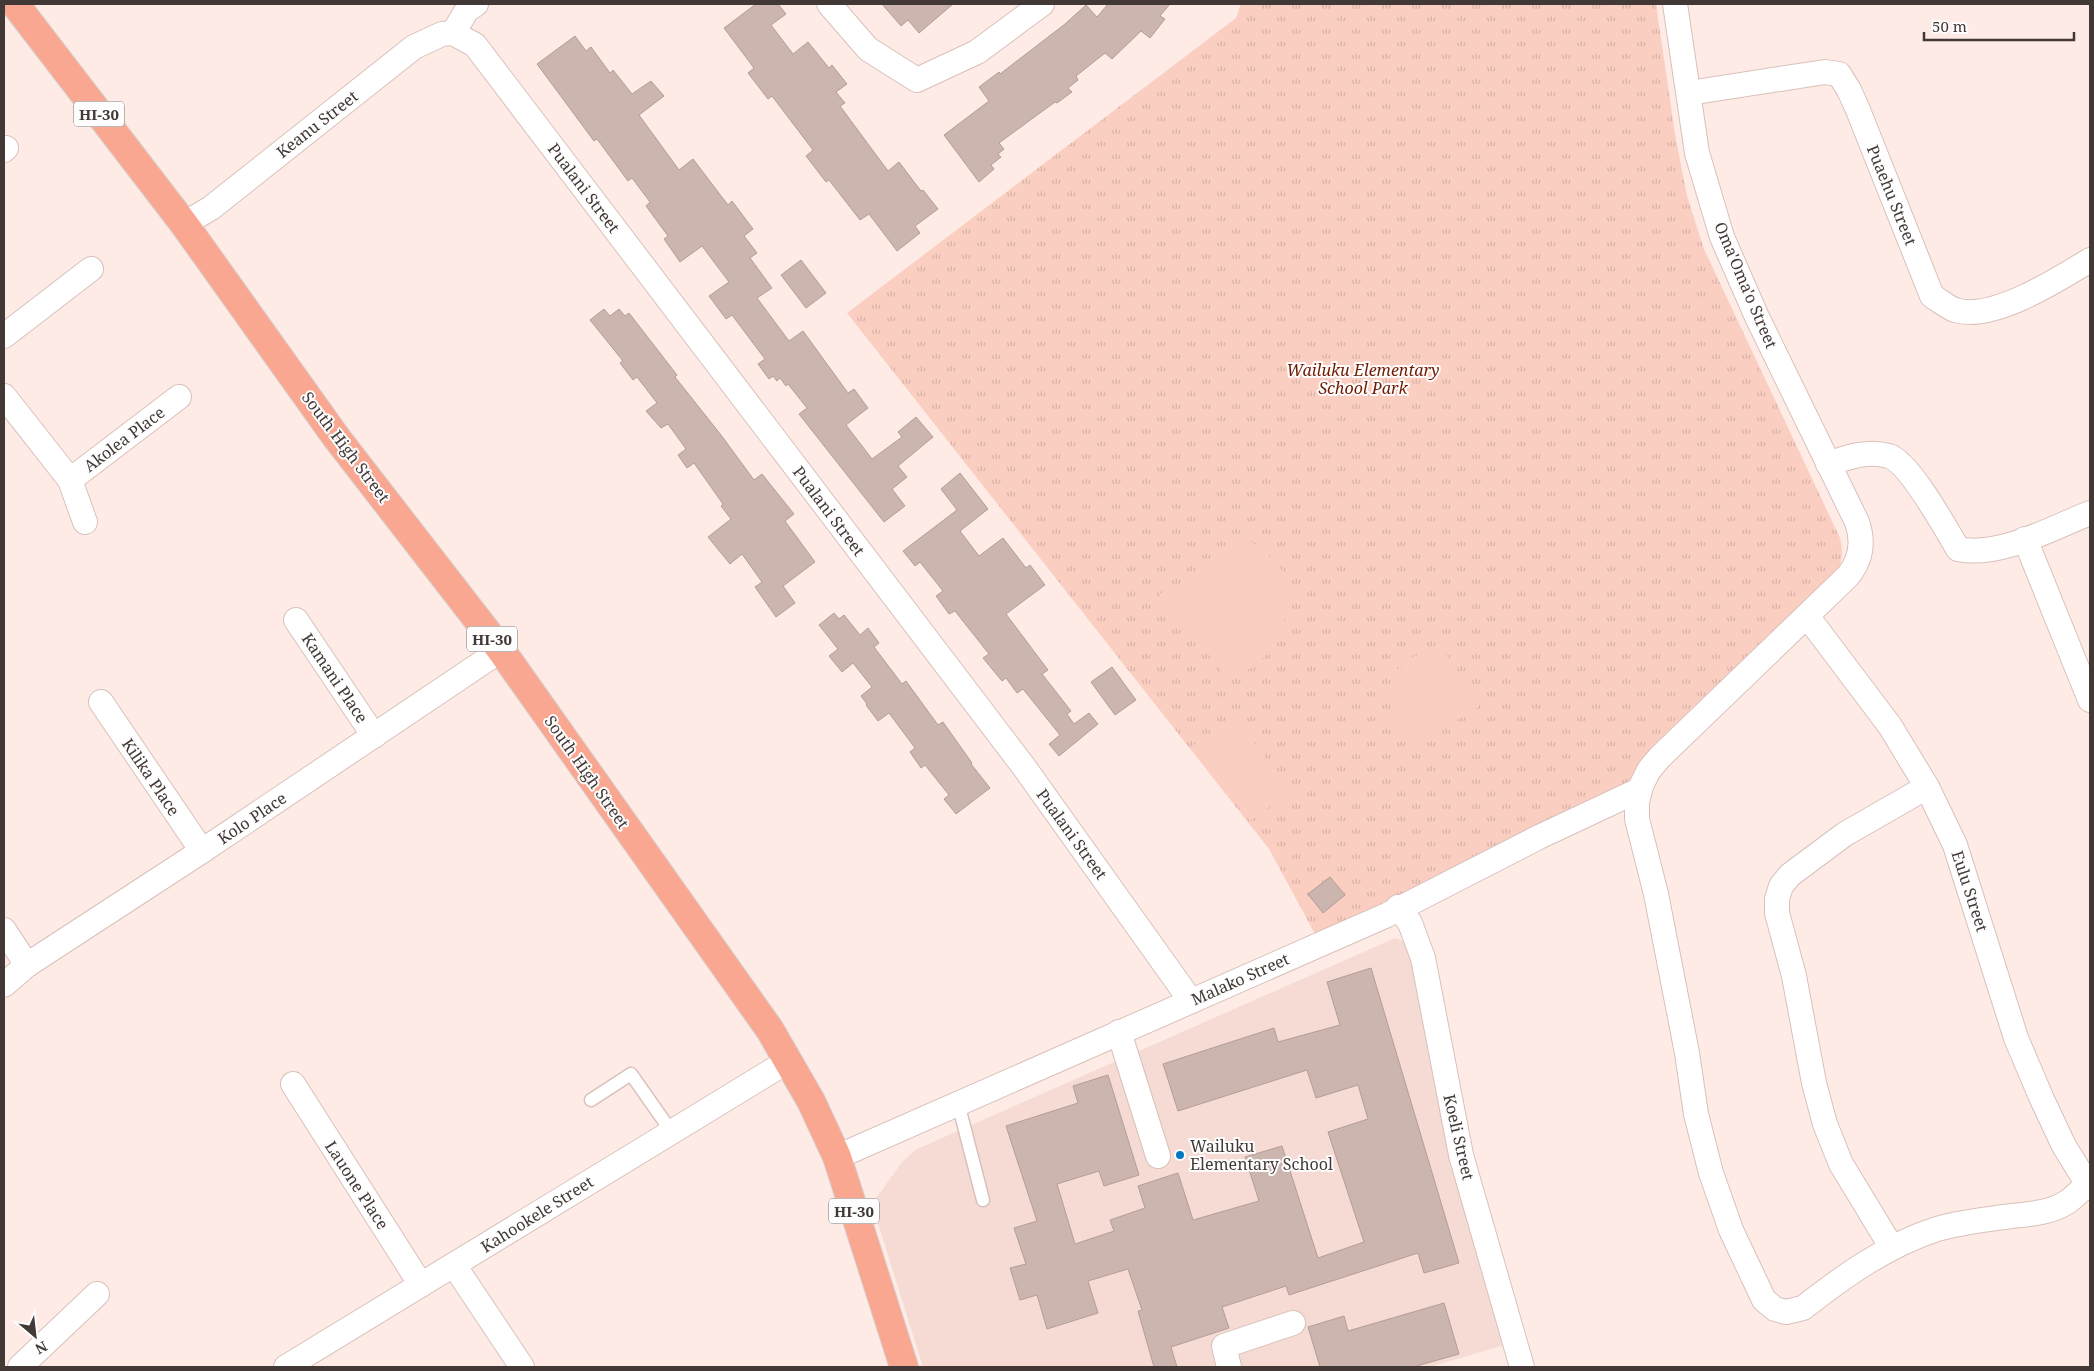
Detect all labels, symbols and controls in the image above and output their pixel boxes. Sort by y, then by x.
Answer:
scale bar [1924,10,2074,42]
text: 50 m [1932,16,1967,36]
street label: Keanu Street [272,85,363,163]
road number: HI-30 [74,102,124,126]
street label: Pualani Street [543,139,625,238]
street label: Puaehu Street [1862,142,1922,249]
street label: Oma'Oma'o Street [1709,218,1783,352]
park label: Wailuku Elementary School Park [1287,359,1439,399]
street label: South High Street [297,387,395,507]
street label: Akolea Place [79,401,169,477]
street label: Pualani Street [788,462,870,561]
road number: HI-30 [467,626,517,652]
street label: Kamani Place [297,629,373,727]
street label: South High Street [540,711,634,833]
street label: Kilika Place [117,734,185,820]
street label: Pualani Street [1032,784,1113,884]
street label: Kolo Place [213,787,291,849]
street label: Eulu Street [1947,848,1994,935]
street label: Malako Street [1188,947,1293,1010]
street label: Koeli Street [1438,1092,1480,1182]
place label: Wailuku Elementary School [1190,1135,1333,1175]
street label: Lauone Place [320,1136,394,1234]
marker: Wailuku Elementary School [1174,1149,1186,1161]
street label: Kahookele Street [477,1170,598,1257]
road number: HI-30 [829,1198,879,1224]
north arrow [10,1311,60,1361]
text: N [32,1337,51,1359]

